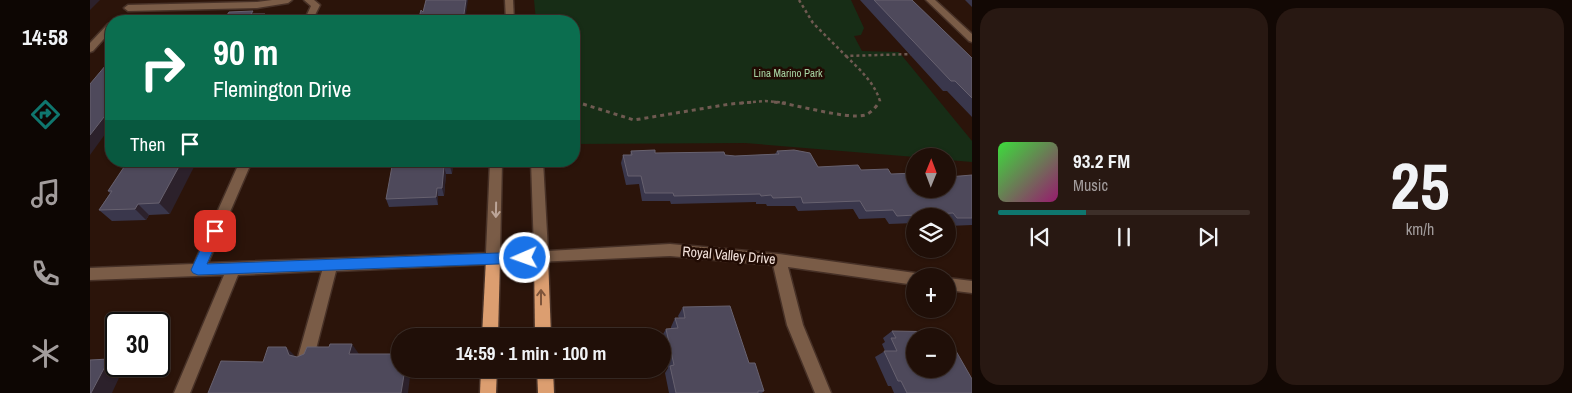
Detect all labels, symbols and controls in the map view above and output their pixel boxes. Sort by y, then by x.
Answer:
text: 14:58 [22,22,68,52]
text: 90 m [213,29,278,76]
icon: right [130,35,195,100]
park label: Lina Marino Park [753,66,823,80]
text: Flemington Drive [213,74,351,104]
icon: directions [28,97,63,132]
icon: arrive [176,130,204,158]
text: Then [130,131,166,157]
text: 25 [1390,142,1450,229]
north arrow [906,148,956,198]
map controls [906,148,956,378]
text: 93.2 FM [1073,148,1130,174]
text: Music [1073,174,1108,196]
icon: music [28,176,63,211]
one-way arrow [491,202,501,218]
button: layers [906,208,956,258]
pin [194,210,236,252]
icon: arrive [201,217,229,245]
text: km/h [1406,218,1434,240]
icon: previous [1026,223,1054,251]
icon: pause [1110,223,1138,251]
icon: next [1194,223,1222,251]
position arrow [498,231,550,283]
street label: Royal Valley Drive [682,242,776,268]
icon: phone [28,256,63,291]
button: + [906,268,956,318]
one-way arrow [536,289,546,305]
speed limit sign: 30 [105,312,170,377]
button: − [906,328,956,378]
icon: climate [28,336,63,371]
text: 14:59 · 1 min · 100 m [456,340,606,366]

